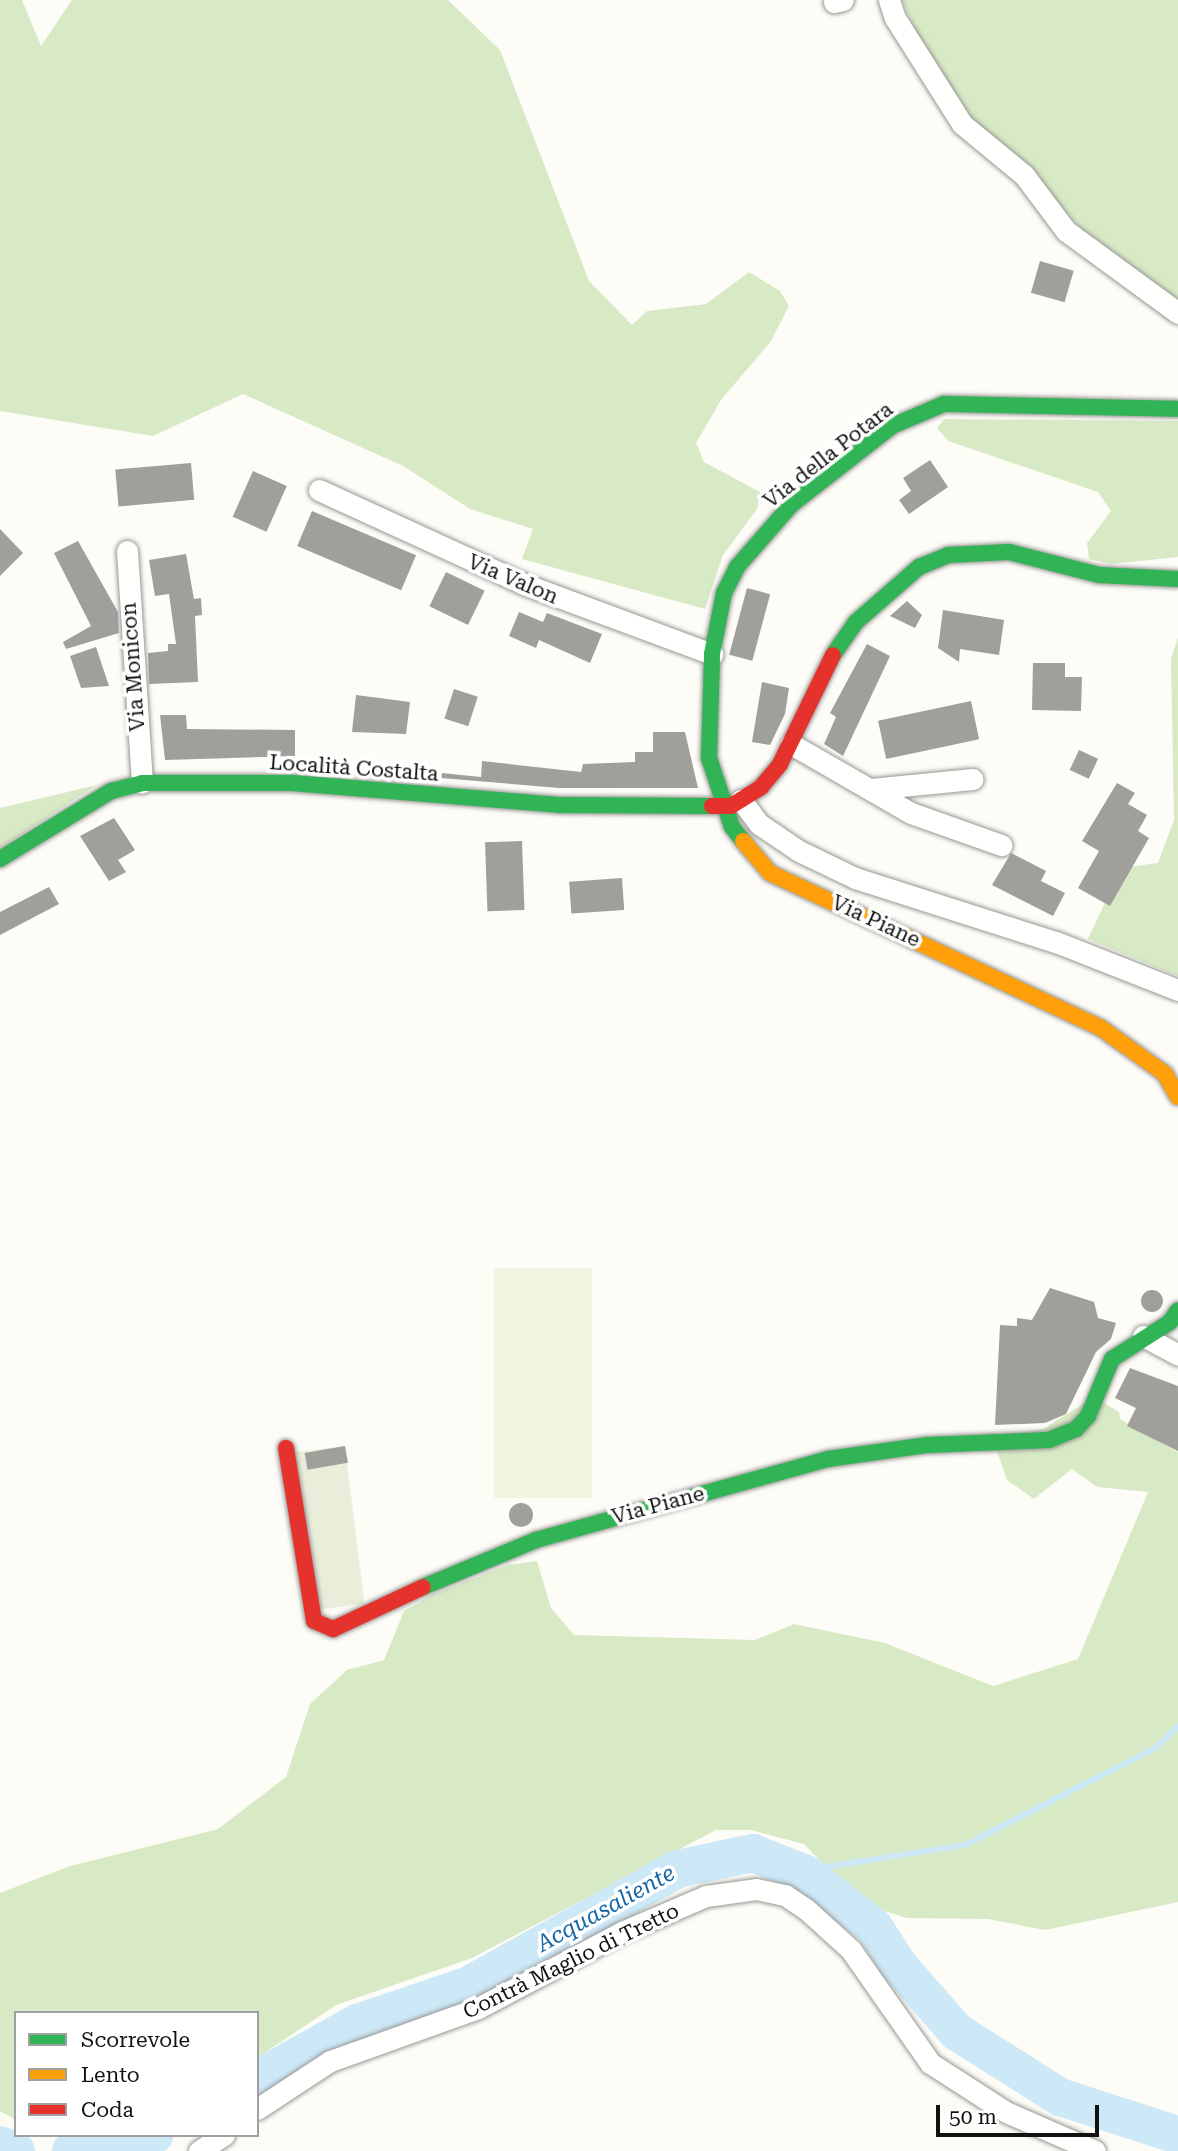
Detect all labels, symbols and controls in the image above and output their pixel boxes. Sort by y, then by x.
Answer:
street label: Via della Potara [758,397,898,513]
street label: Via Valon [464,549,562,609]
street label: Via Monicon [116,602,150,732]
street label: Località Costalta [269,750,439,786]
street label: Via Piane [828,890,924,952]
street label: Via Piane [609,1481,707,1529]
water label: Acquasaliente [532,1860,680,1958]
street label: Contrà Maglio di Tretto [459,1898,683,2024]
legend [14,2011,259,2137]
text: Scorrevole [81,2028,190,2052]
text: Lento [81,2063,140,2087]
scale bar [940,2092,1103,2136]
text: Coda [81,2098,134,2122]
text: 50 m [949,2105,997,2129]

